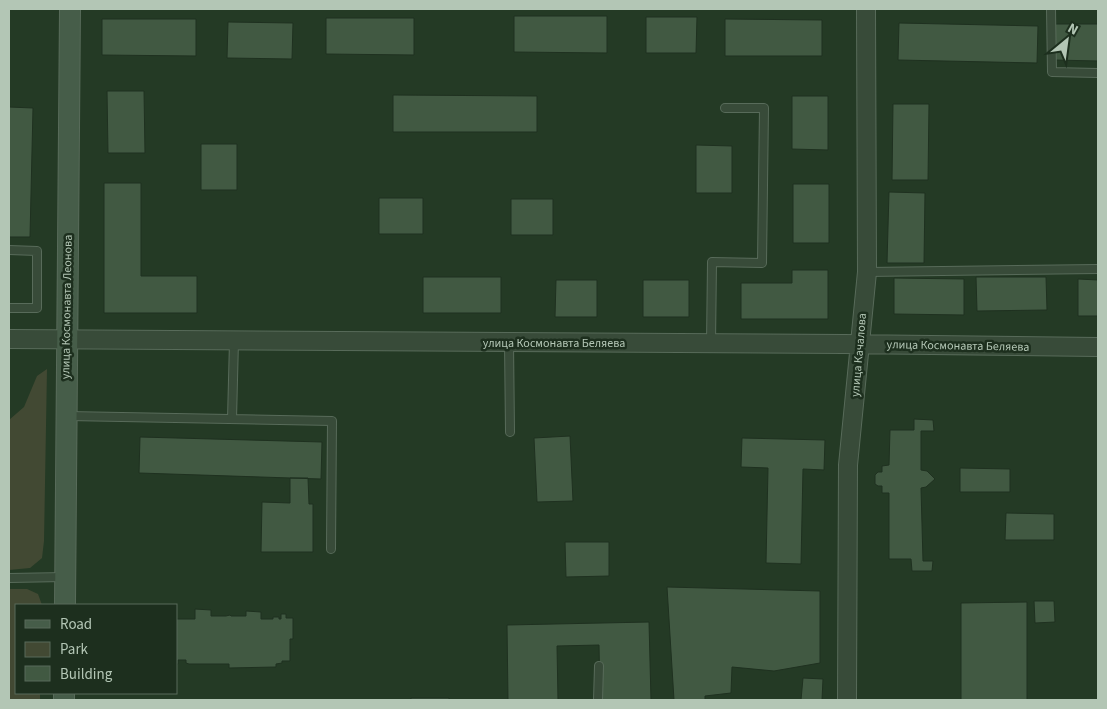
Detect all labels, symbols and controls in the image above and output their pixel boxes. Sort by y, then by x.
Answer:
north arrow [1042,15,1092,65]
text: N [1064,19,1082,41]
street label: улица Космонавта Леонова [57,235,77,379]
street label: улица Качалова [847,312,871,398]
street label: улица Космонавта Беляева [483,335,625,352]
street label: улица Космонавта Беляева [887,336,1029,356]
legend [15,604,178,694]
text: Road [60,614,92,635]
text: Park [60,639,89,660]
text: Building [60,664,113,685]

